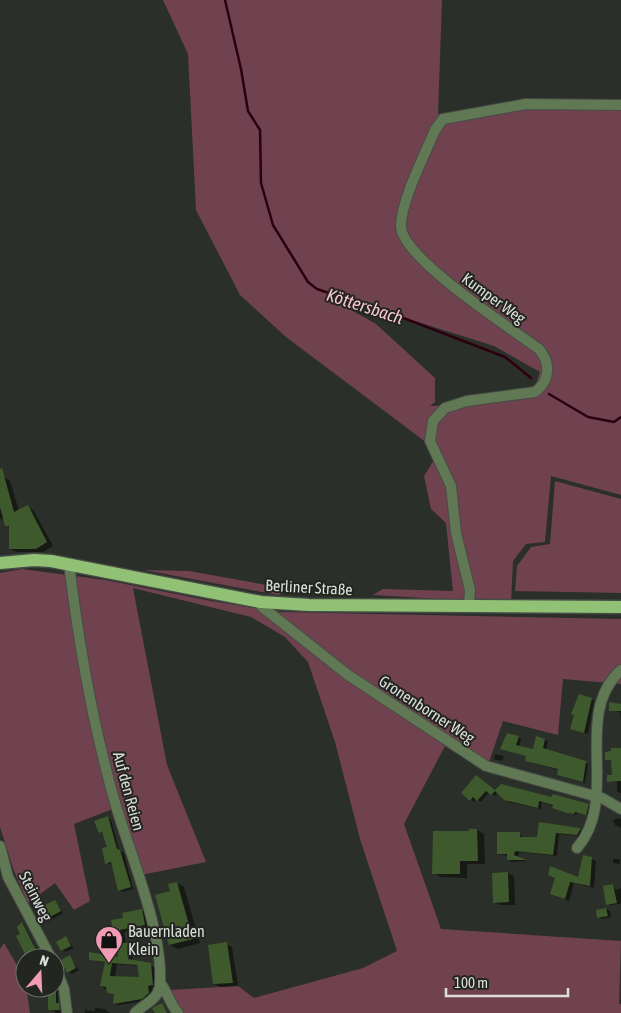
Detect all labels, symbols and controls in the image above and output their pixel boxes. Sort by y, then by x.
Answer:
street label: Kumper Weg [458,269,529,328]
water label: Köttersbach [324,284,406,328]
street label: Berliner Straße [265,576,353,598]
street label: Gronenborner Weg [375,671,478,748]
street label: Auf den Reien [110,750,148,832]
street label: Steinweg [15,868,56,924]
place label: Bauernladen Klein [128,922,205,958]
shop icon: Bauernladen Klein [94,925,124,964]
north arrow [15,948,65,998]
text: N [38,952,51,970]
scale bar [446,966,568,998]
text: 100 m [454,974,488,991]

